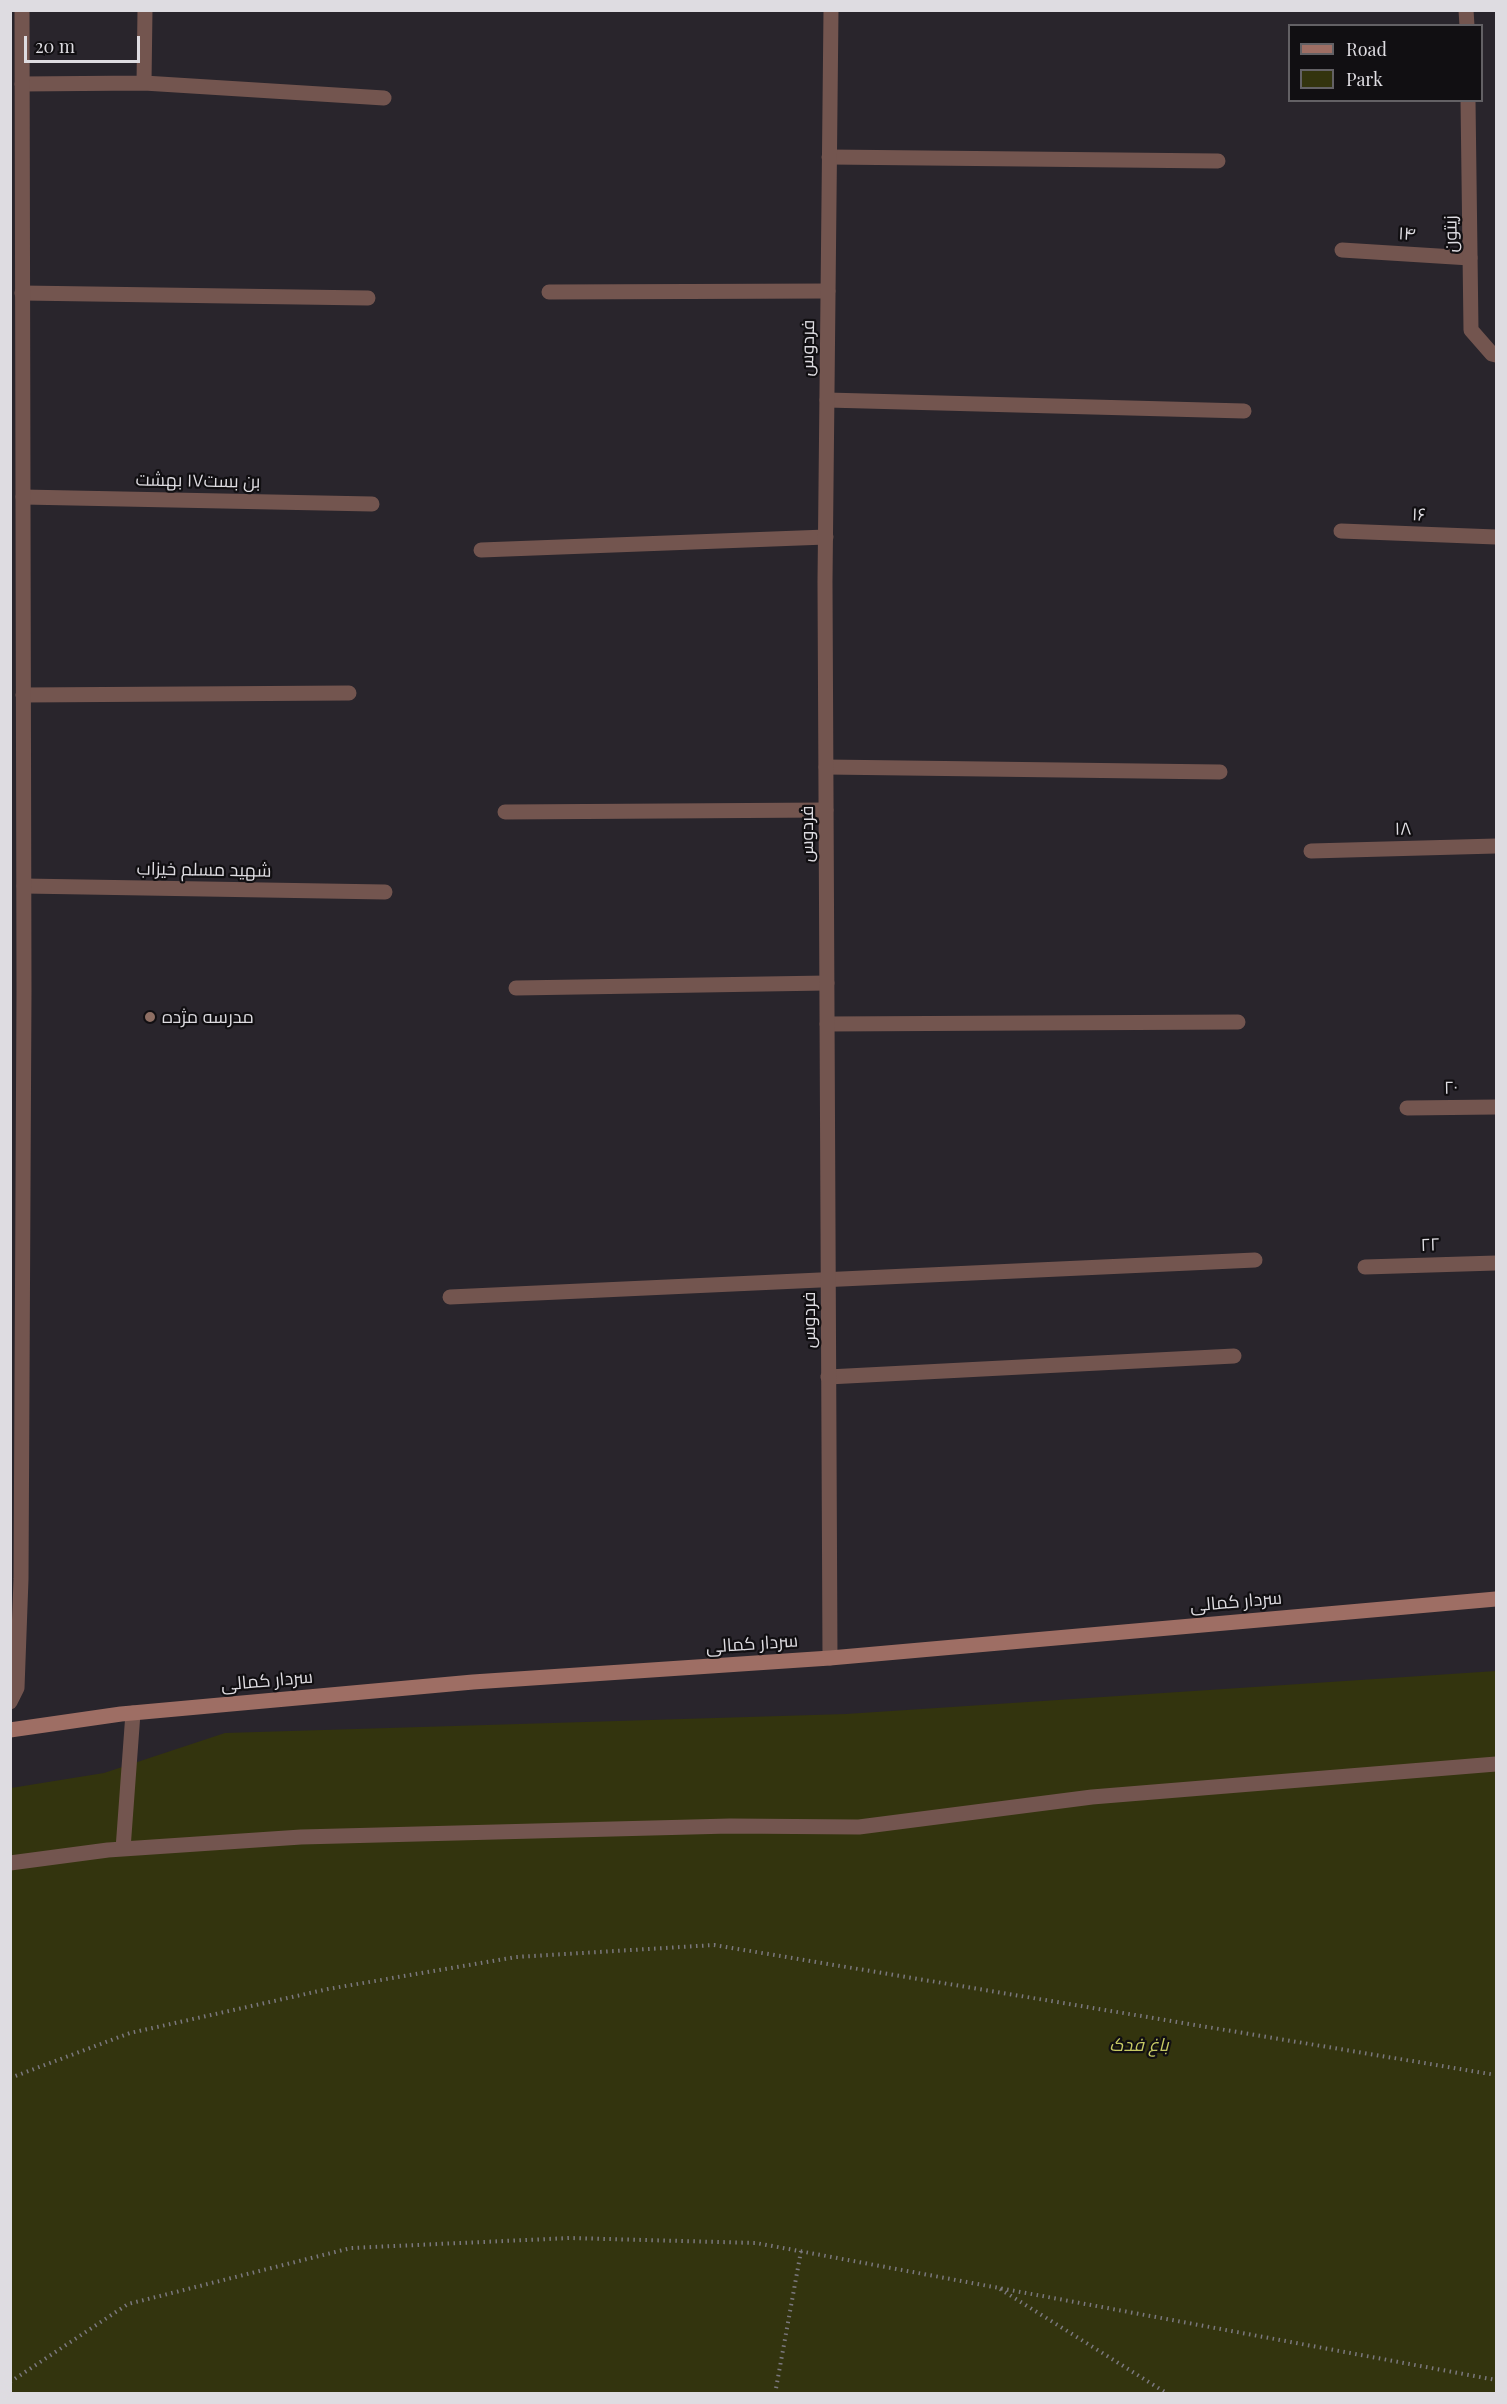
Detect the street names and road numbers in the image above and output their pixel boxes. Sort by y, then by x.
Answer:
street label: زیتون [1440,215,1462,253]
street label: ۱۴ [1398,223,1416,245]
street label: فردوس [797,320,819,376]
street label: بن بست۱۷ بهشت [135,469,261,493]
street label: ۱۶ [1412,504,1426,526]
street label: فردوس [796,806,818,862]
street label: ۱۸ [1394,818,1412,840]
street label: شهید مسلم خیزاب [136,858,272,882]
street label: ۲۰ [1444,1077,1458,1099]
street label: ۲۲ [1420,1234,1440,1256]
street label: فردوس [798,1292,820,1348]
street label: سردار کمالی [1189,1587,1283,1617]
street label: سردار کمالی [705,1630,799,1658]
street label: سردار کمالی [220,1666,314,1696]

